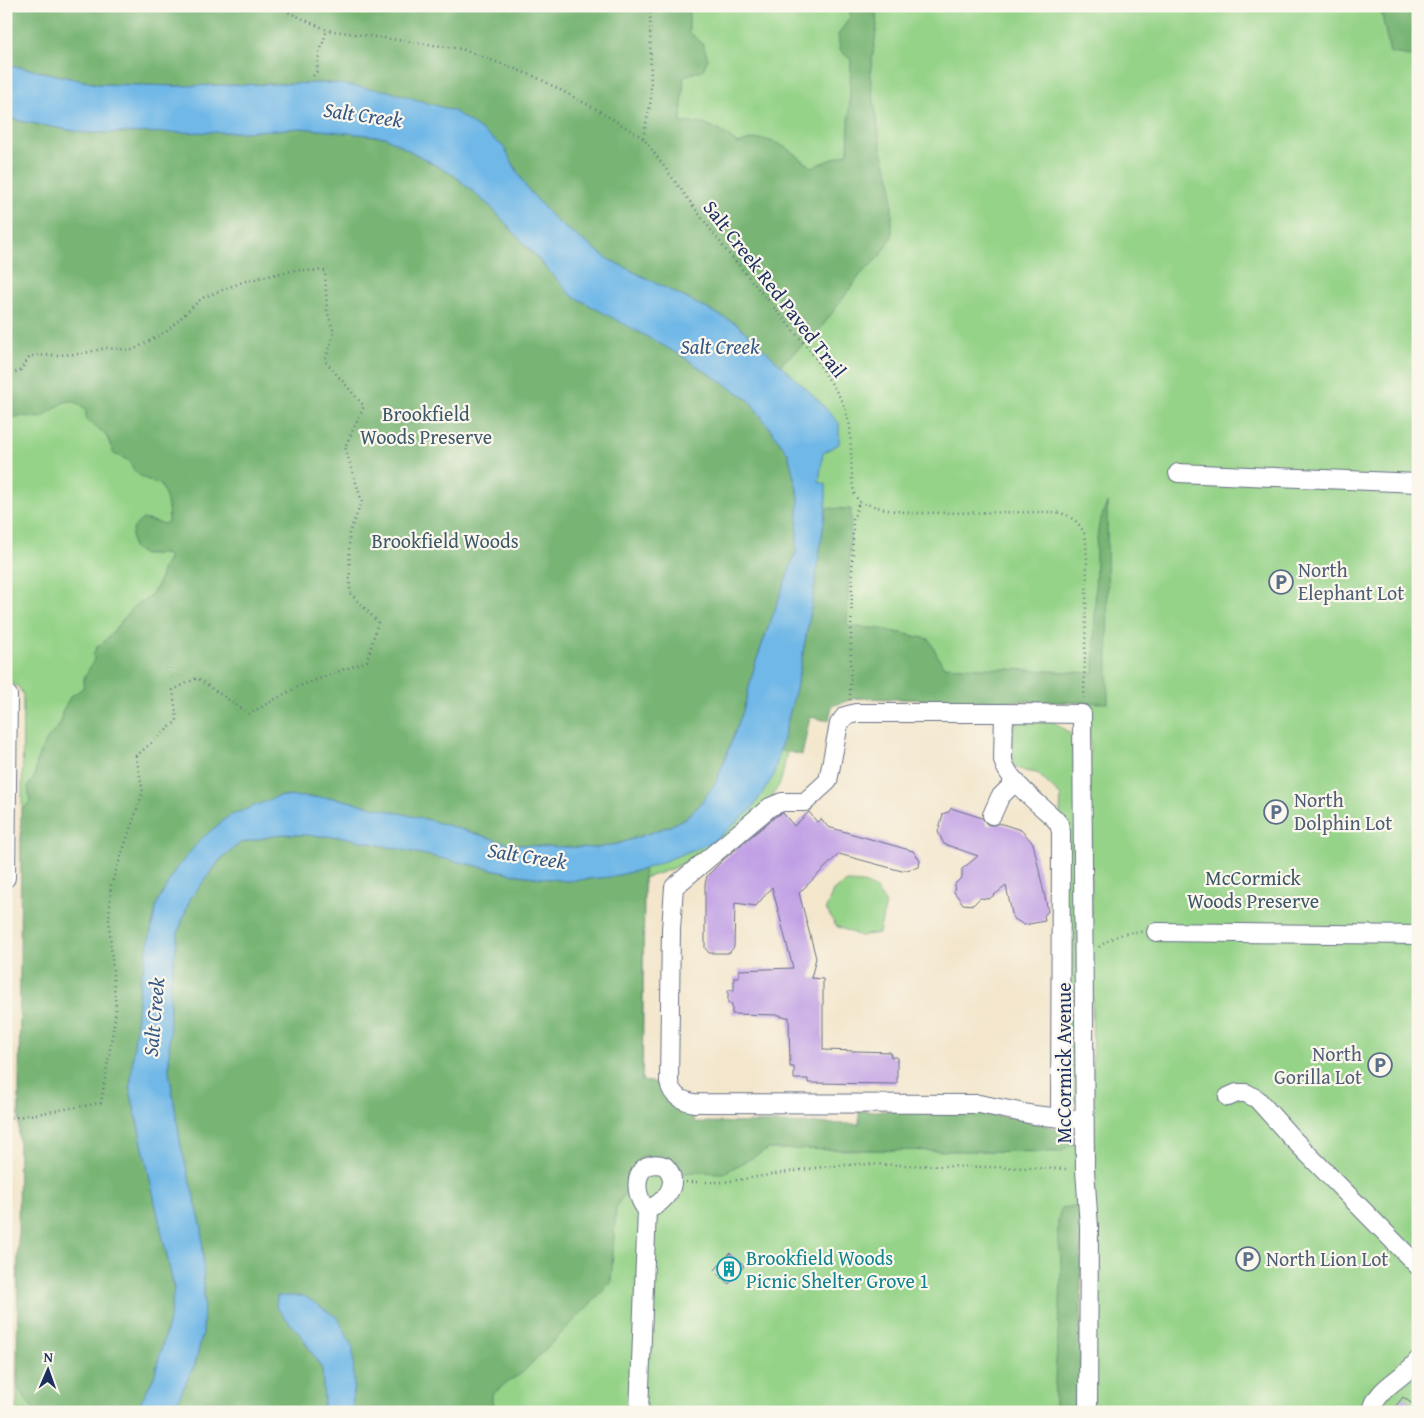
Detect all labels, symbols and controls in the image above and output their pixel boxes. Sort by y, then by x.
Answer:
water label: Salt Creek [322,94,405,135]
street label: Salt Creek Red Paved Trail [698,196,852,382]
water label: Salt Creek [680,334,760,360]
park label: Brookfield Woods Preserve [360,399,492,451]
park label: Brookfield Woods [371,526,519,555]
place label: North Elephant Lot [1298,555,1404,607]
parking icon: North Elephant Lot [1268,569,1294,595]
place label: North Dolphin Lot [1294,785,1392,837]
parking icon: North Dolphin Lot [1263,799,1289,825]
water label: Salt Creek [485,834,569,877]
park label: McCormick Woods Preserve [1187,863,1319,915]
water label: Salt Creek [135,976,172,1058]
street label: McCormick Avenue [1049,982,1078,1144]
place label: North Gorilla Lot [1274,1039,1362,1091]
parking icon: North Gorilla Lot [1367,1052,1393,1078]
place label: Brookfield Woods Picnic Shelter Grove 1 [746,1243,929,1295]
place label: North Lion Lot [1266,1244,1388,1273]
parking icon: North Lion Lot [1235,1246,1261,1272]
building icon: Brookfield Woods Picnic Shelter Grove 1 [716,1256,742,1282]
north arrow [22,1346,72,1396]
text: N [43,1347,54,1367]

